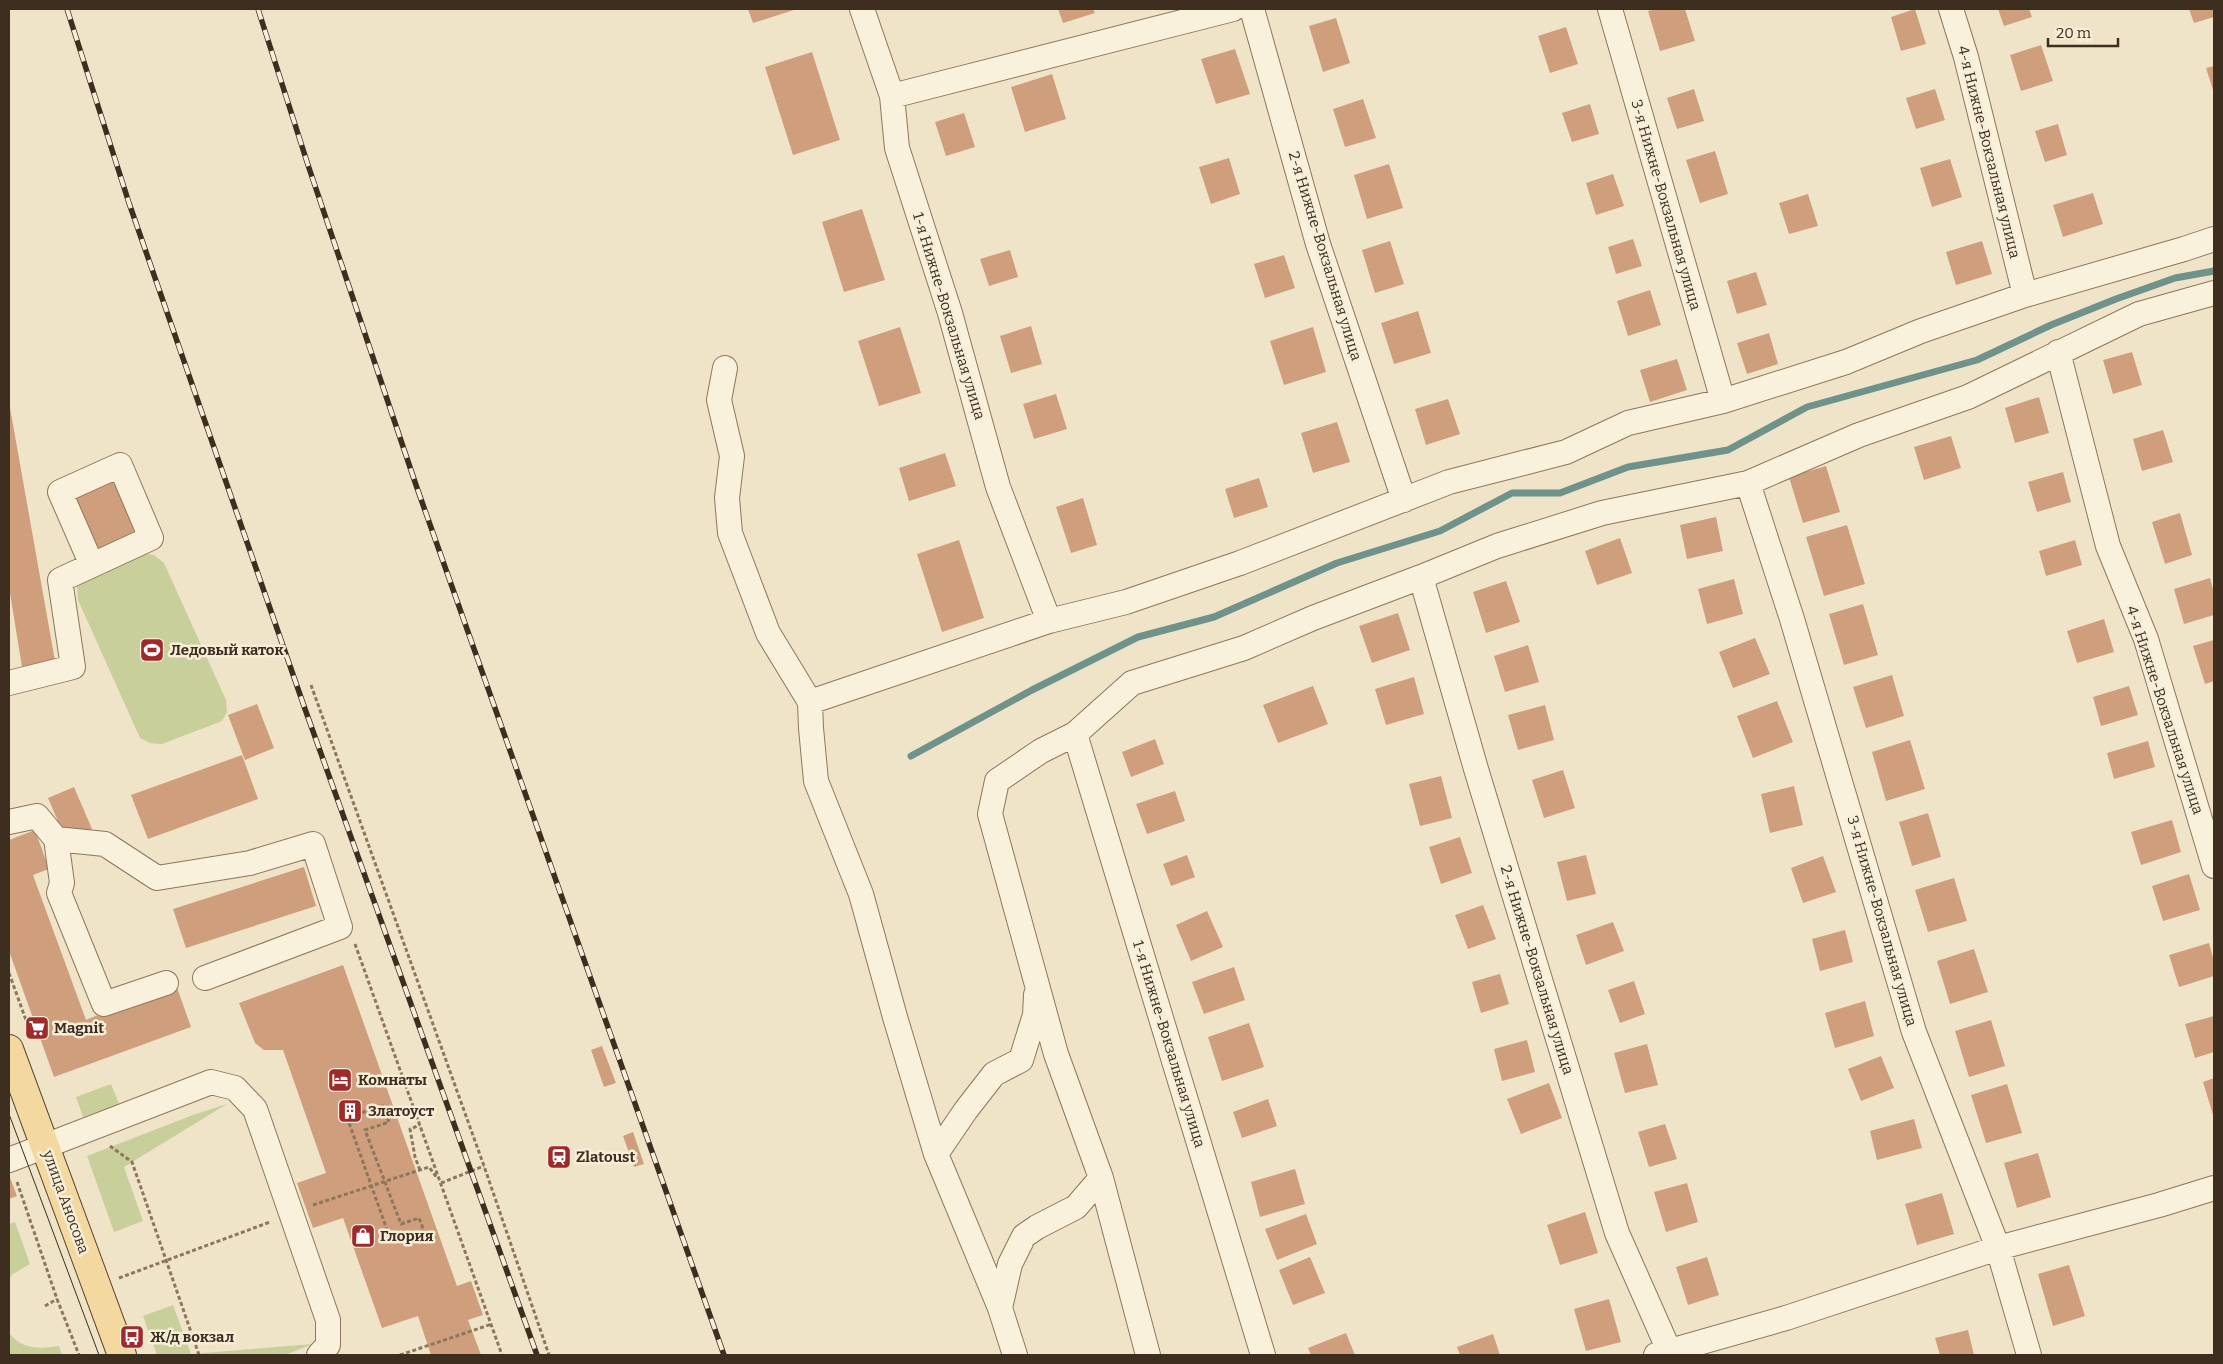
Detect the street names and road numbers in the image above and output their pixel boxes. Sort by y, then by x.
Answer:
street label: 4-я Нижне-Вокзальная улица [1954,44,2024,260]
street label: 3-я Нижне-Вокзальная улица [1627,98,1705,312]
street label: 2-я Нижне-Вокзальная улица [1285,149,1365,363]
street label: 1-я Нижне-Вокзальная улица [909,210,989,422]
street label: 4-я Нижне-Вокзальная улица [2123,603,2207,817]
street label: 3-я Нижне-Вокзальная улица [1843,814,1921,1028]
street label: 2-я Нижне-Вокзальная улица [1497,863,1577,1077]
street label: 1-я Нижне-Вокзальная улица [1129,938,1209,1150]
street label: улица Аносова [39,1147,93,1256]

